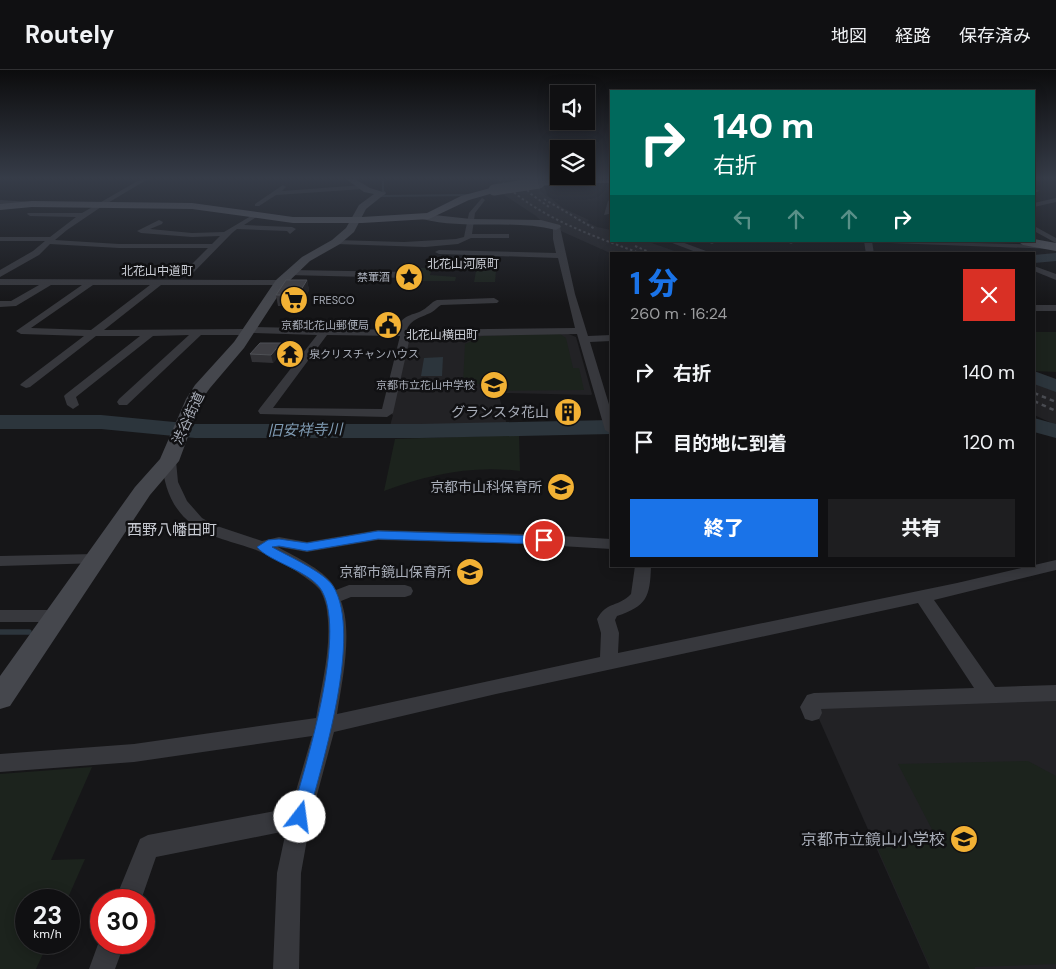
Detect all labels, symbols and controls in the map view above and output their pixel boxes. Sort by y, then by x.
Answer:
text: Routely [25,19,114,50]
text: 地図 [831,24,867,48]
text: 経路 [895,24,931,48]
text: 保存済み [959,24,1031,48]
map controls [550,85,595,185]
button: sound [550,85,595,130]
text: 140 m [713,103,814,149]
icon: right [630,110,695,175]
button: layers [550,140,595,185]
text: 右折 [713,151,757,180]
icon: left [729,205,757,233]
icon: ahead [782,205,810,233]
icon: ahead [835,205,863,233]
icon: right [888,205,916,233]
district label: 北花山河原町 [427,256,499,272]
place icon: 禁葷酒 [394,262,424,292]
district label: 北花山中道町 [121,263,193,279]
text: 1 分 [630,264,678,303]
button: close [963,269,1015,321]
place label: 禁葷酒 [357,270,390,284]
supermarket icon: FRESCO [279,285,309,315]
place label: FRESCO [313,293,354,307]
text: 260 m · 16:24 [630,303,727,324]
public building icon: 京都北花山郵便局 [373,310,403,340]
place label: 京都北花山郵便局 [281,318,369,332]
district label: 北花山横田町 [406,327,478,343]
temple icon: 泉クリスチャンハウス [275,339,305,369]
place label: 泉クリスチャンハウス [309,347,419,361]
icon: right [630,358,658,386]
text: 140 m [963,360,1015,385]
text: 右折 [673,361,711,386]
school or university icon: 京都市立花山中学校 [479,370,509,400]
place label: 京都市立花山中学校 [376,378,475,392]
street label: 渋谷街道 [168,389,208,447]
building icon: グランスタ花山 [553,397,583,427]
place label: グランスタ花山 [451,403,549,421]
water label: 旧安祥寺川 [267,419,345,441]
icon: arrive [630,428,658,456]
text: 120 m [963,430,1015,455]
text: 目的地に到着 [673,431,787,456]
school or university icon: 京都市山科保育所 [546,472,576,502]
place label: 京都市山科保育所 [430,478,542,496]
button: 終了 [630,499,818,557]
button: 共有 [828,499,1015,557]
pin [523,519,565,561]
district label: 西野八幡田町 [127,520,217,540]
icon: arrive [530,526,558,554]
school or university icon: 京都市鏡山保育所 [455,557,485,587]
place label: 京都市鏡山保育所 [339,563,451,581]
position arrow [273,790,325,842]
school or university icon: 京都市立鏡山小学校 [949,824,979,854]
place label: 京都市立鏡山小学校 [801,829,945,850]
speed limit sign: 30 [90,889,155,954]
text: 23 [33,899,62,932]
text: km/h [33,926,62,942]

